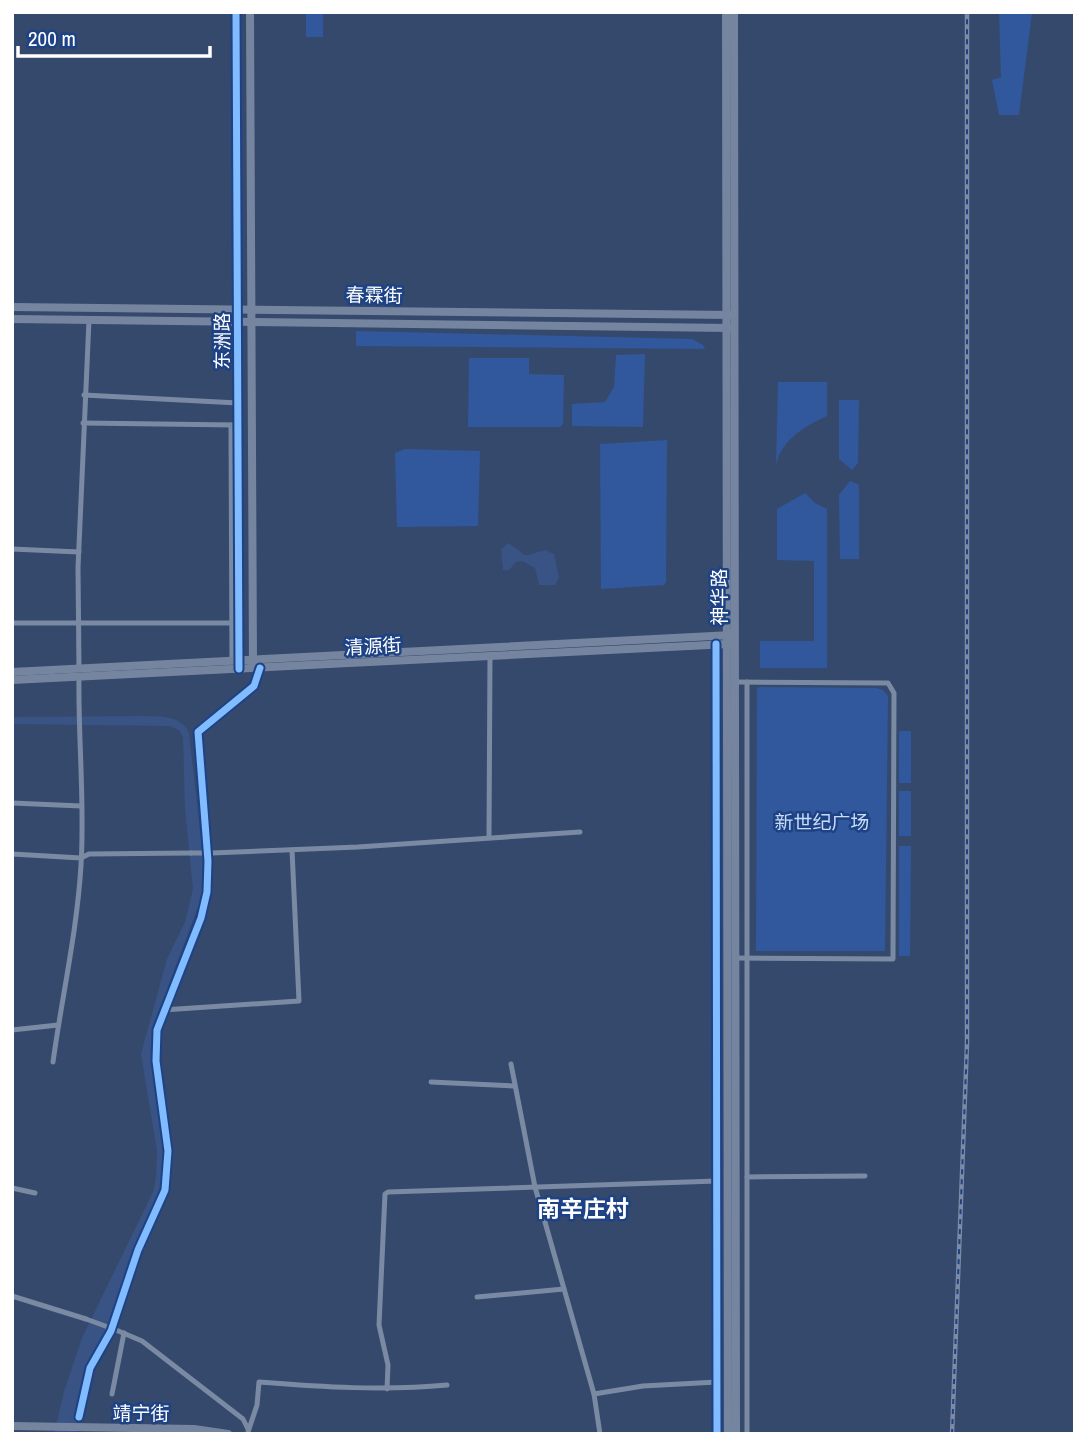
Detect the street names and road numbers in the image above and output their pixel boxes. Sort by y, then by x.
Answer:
street label: 春霖街 [345,282,403,308]
street label: 东洲路 [209,312,235,370]
street label: 神华路 [706,568,732,626]
street label: 清源街 [344,632,402,660]
street label: 靖宁街 [112,1400,170,1426]

